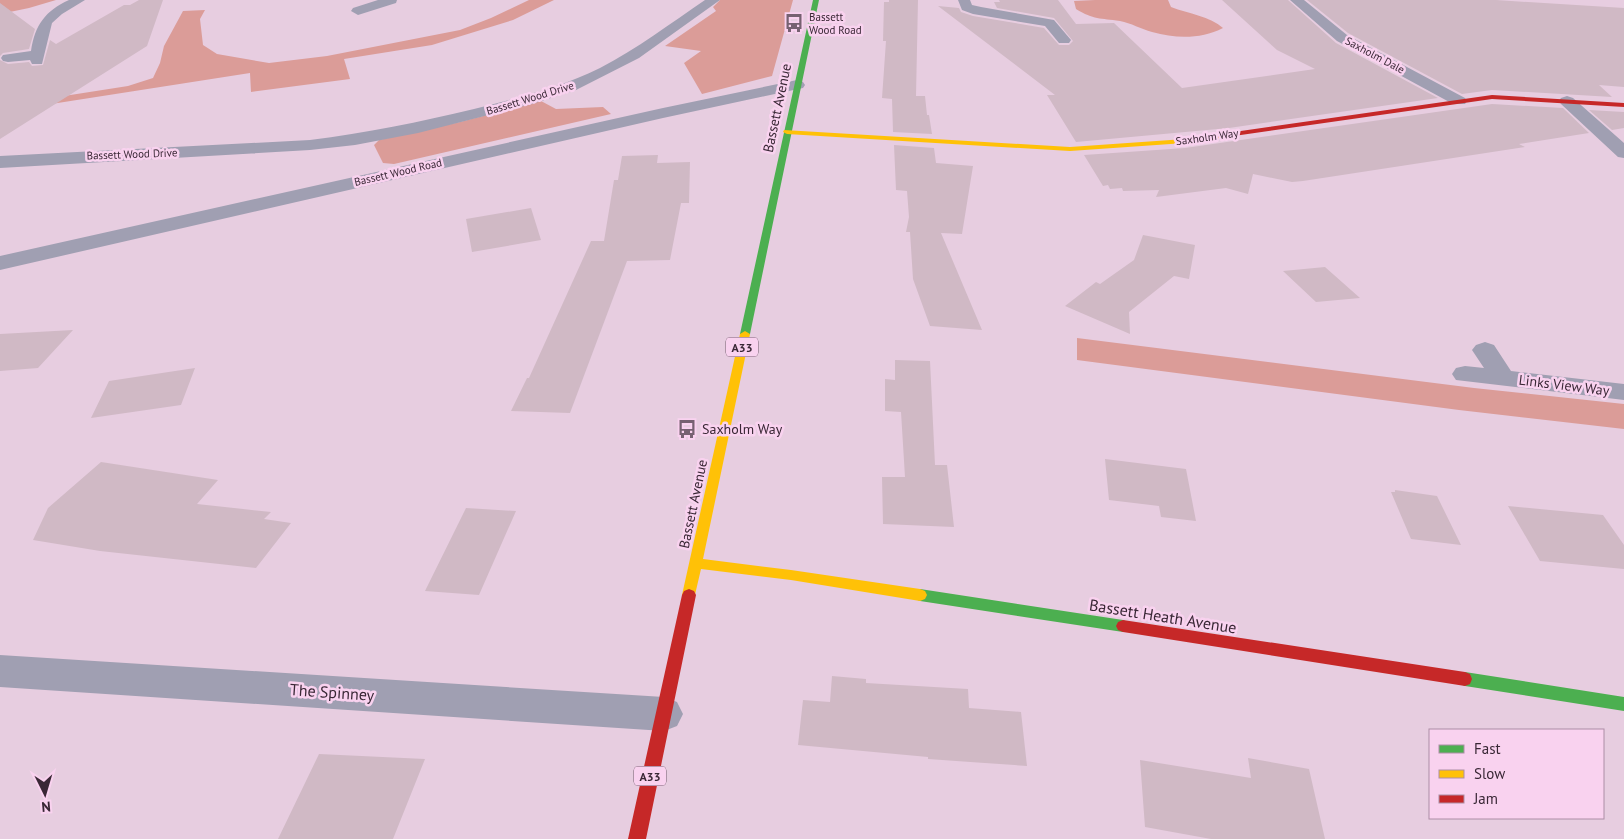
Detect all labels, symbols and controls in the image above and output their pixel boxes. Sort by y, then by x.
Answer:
place label: Bassett Wood Road [809,10,862,37]
bus stop icon: Bassett Wood Road [783,12,805,34]
street label: Saxholm Dale [1343,33,1408,77]
street label: Bassett Avenue [759,62,795,154]
street label: Bassett Wood Drive [485,78,576,118]
street label: Saxholm Way [1175,126,1240,148]
street label: Bassett Wood Drive [86,145,178,163]
street label: Bassett Wood Road [353,155,443,189]
road number: A33 [726,338,758,357]
street label: Links View Way [1518,371,1611,400]
bus stop icon: Saxholm Way [676,418,698,440]
place label: Saxholm Way [702,420,783,438]
street label: Bassett Avenue [675,458,711,550]
street label: Bassett Heath Avenue [1088,594,1238,638]
street label: The Spinney [289,679,375,705]
legend [1429,729,1604,819]
text: Fast [1474,739,1501,758]
text: Slow [1474,764,1505,783]
road number: A33 [634,766,666,786]
north arrow [20,769,70,819]
text: Jam [1473,789,1498,808]
text: N [41,798,52,816]

